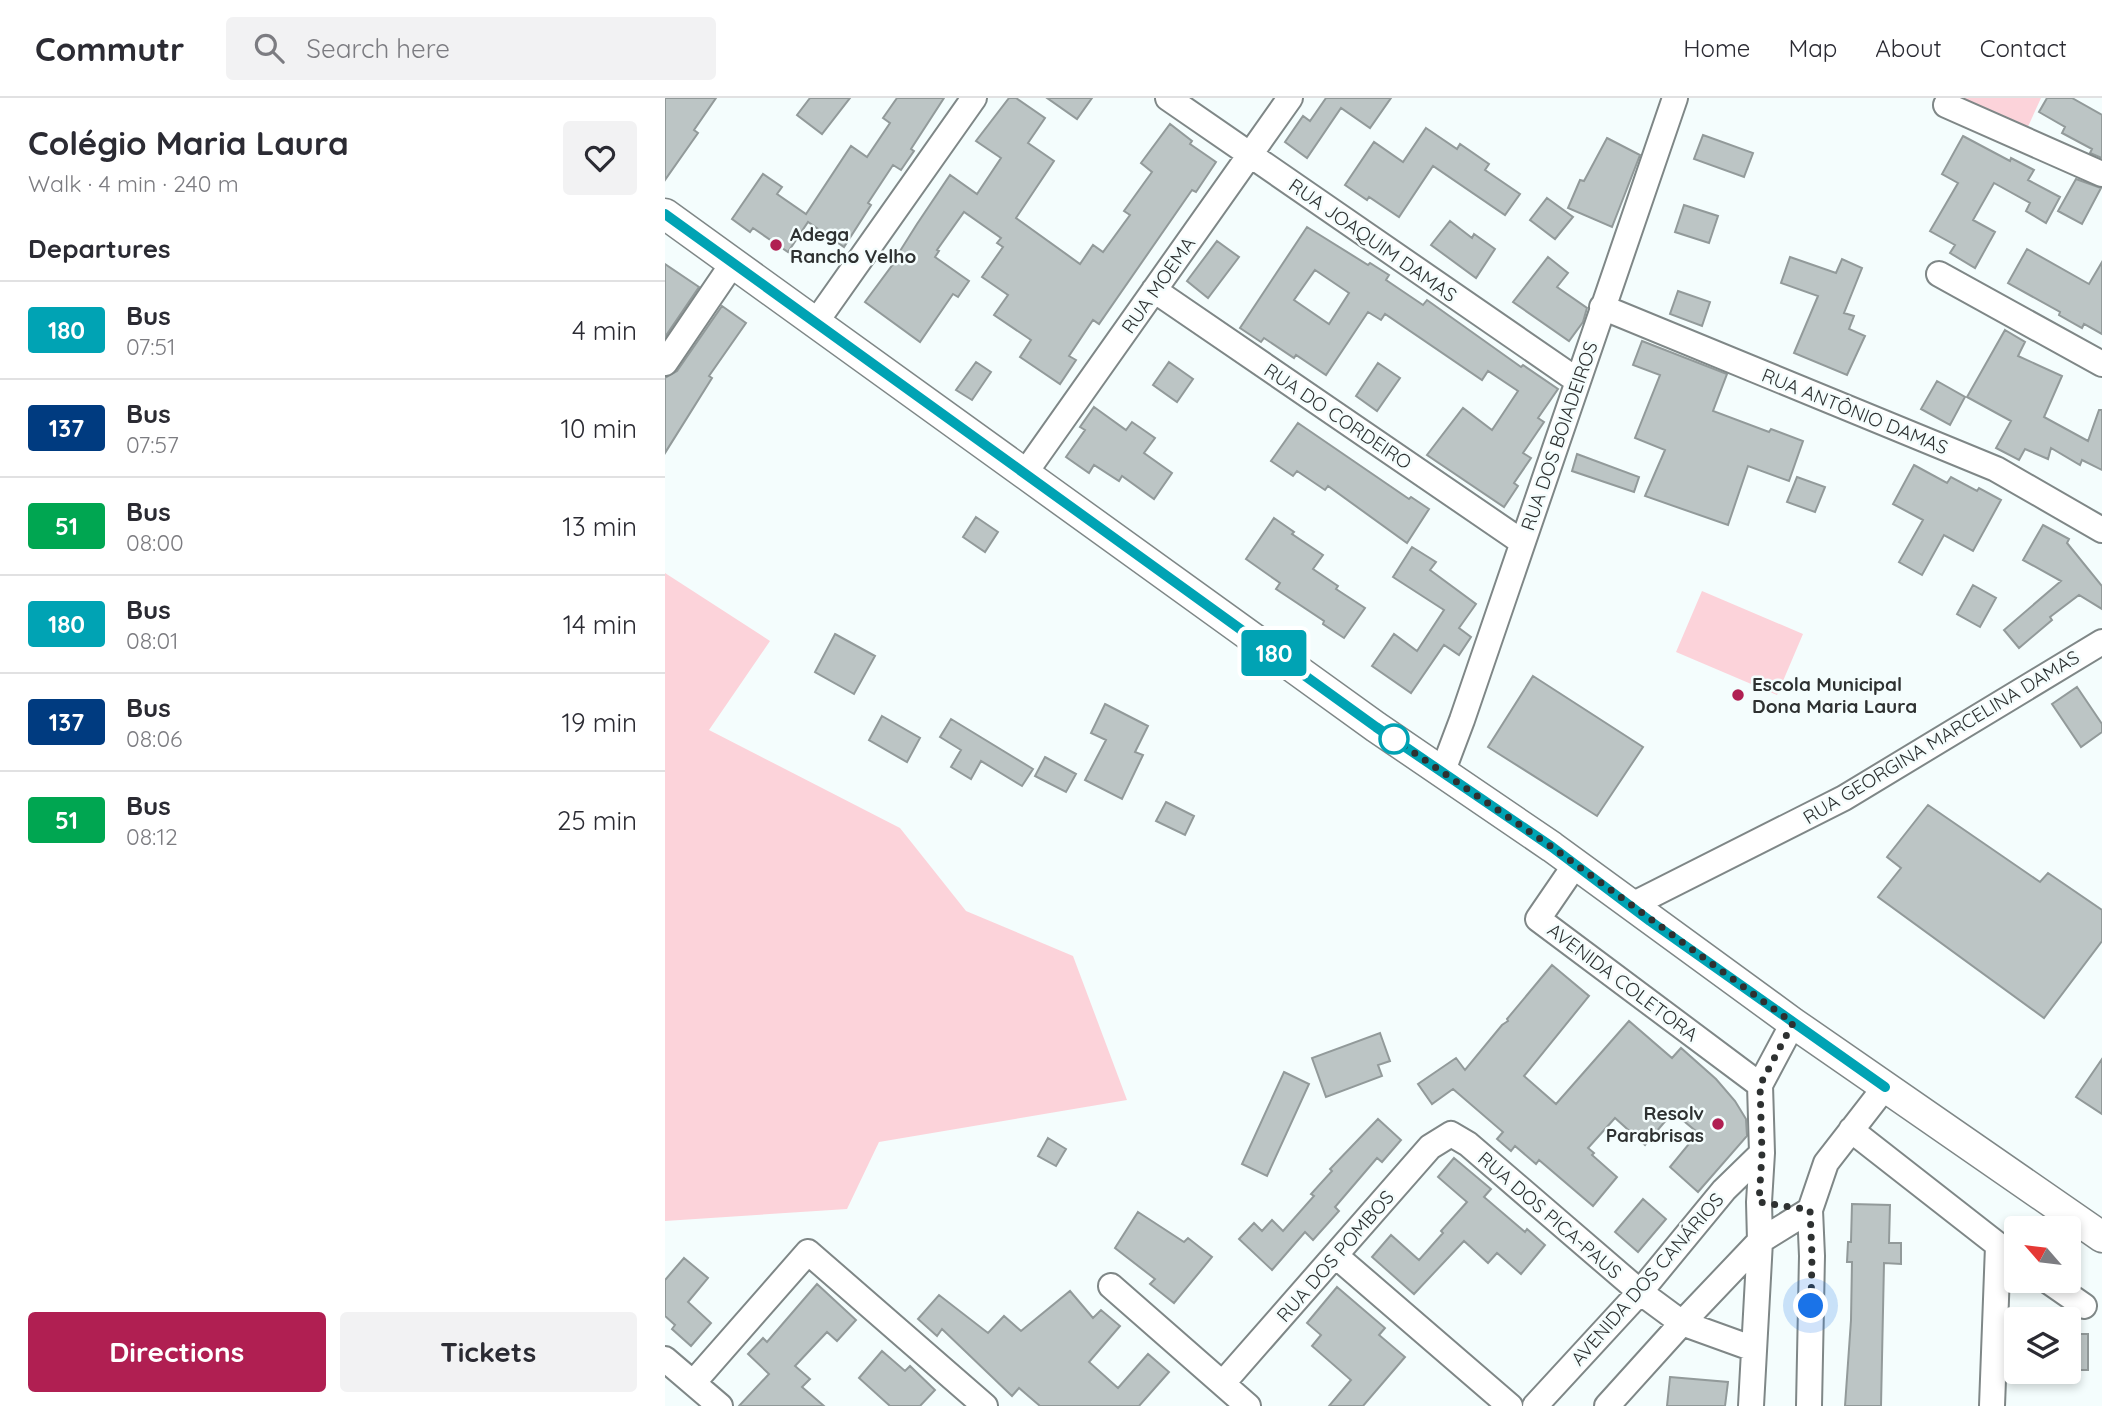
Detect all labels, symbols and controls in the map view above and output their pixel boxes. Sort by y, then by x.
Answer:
search box [226,17,716,80]
text: Commutr [35,28,184,69]
icon: search [250,29,288,67]
text: Search here [306,32,450,65]
text: Home [1683,33,1750,63]
text: Map [1788,33,1837,63]
text: About [1875,33,1942,63]
text: Contact [1980,33,2067,63]
button: heart [563,121,637,195]
text: Colégio Maria Laura [28,122,349,163]
text: Walk · 4 min · 240 m [28,169,239,198]
street label: RUA JOAQUIM DAMAS [1284,173,1462,307]
place label: Adega Rancho Velho [790,222,916,268]
text: Departures [28,232,171,265]
street label: RUA MOEMA [1116,232,1200,338]
marker: Adega Rancho Velho [768,237,784,253]
text: Bus [126,299,171,332]
text: 4 min [572,314,637,347]
text: 180 [48,315,85,345]
text: 07:51 [126,332,176,361]
street label: RUA DOS BOIADEIROS [1515,338,1603,534]
street label: RUA DO CORDEIRO [1260,358,1416,474]
street label: RUA ANTÔNIO DAMAS [1758,363,1952,459]
text: Bus [126,397,171,430]
text: 10 min [561,412,637,445]
text: 137 [49,413,84,443]
text: 07:57 [126,430,179,459]
text: Bus [126,495,171,528]
text: 13 min [562,510,637,543]
text: 51 [55,511,78,541]
text: 08:00 [126,528,184,557]
text: Bus [126,593,171,626]
text: 14 min [563,608,637,641]
text: 180 [48,609,85,639]
text: 08:01 [126,626,179,655]
line badge: 180 [1234,630,1314,676]
text: 180 [1255,638,1293,668]
street label: RUA GEORGINA MARCELINA DAMAS [1798,645,2084,829]
place label: Escola Municipal Dona Maria Laura [1752,672,1917,718]
marker: Escola Municipal Dona Maria Laura [1730,687,1746,703]
text: Bus [126,691,171,724]
text: 19 min [561,706,637,739]
text: 137 [49,707,84,737]
text: 08:06 [126,724,182,753]
unlabelled marker [1379,724,1409,754]
text: Bus [126,789,171,822]
text: 25 min [557,804,637,837]
text: 51 [55,805,78,835]
text: 08:12 [126,822,178,851]
street label: AVENIDA COLETORA [1543,918,1703,1046]
place label: Resolv Parabrisas [1606,1101,1704,1147]
marker: Resolv Parabrisas [1710,1116,1726,1132]
street label: RUA DOS PICA-PAUS [1473,1146,1627,1284]
street label: RUA DOS POMBOS [1271,1185,1399,1327]
street label: AVENIDA DOS CANÁRIOS [1565,1188,1729,1370]
north arrow [2004,1216,2081,1293]
map controls [2004,1216,2081,1384]
your location [1793,1288,1828,1323]
button: layers [2004,1307,2081,1384]
button: Directions [28,1312,326,1392]
button: Tickets [340,1312,637,1392]

